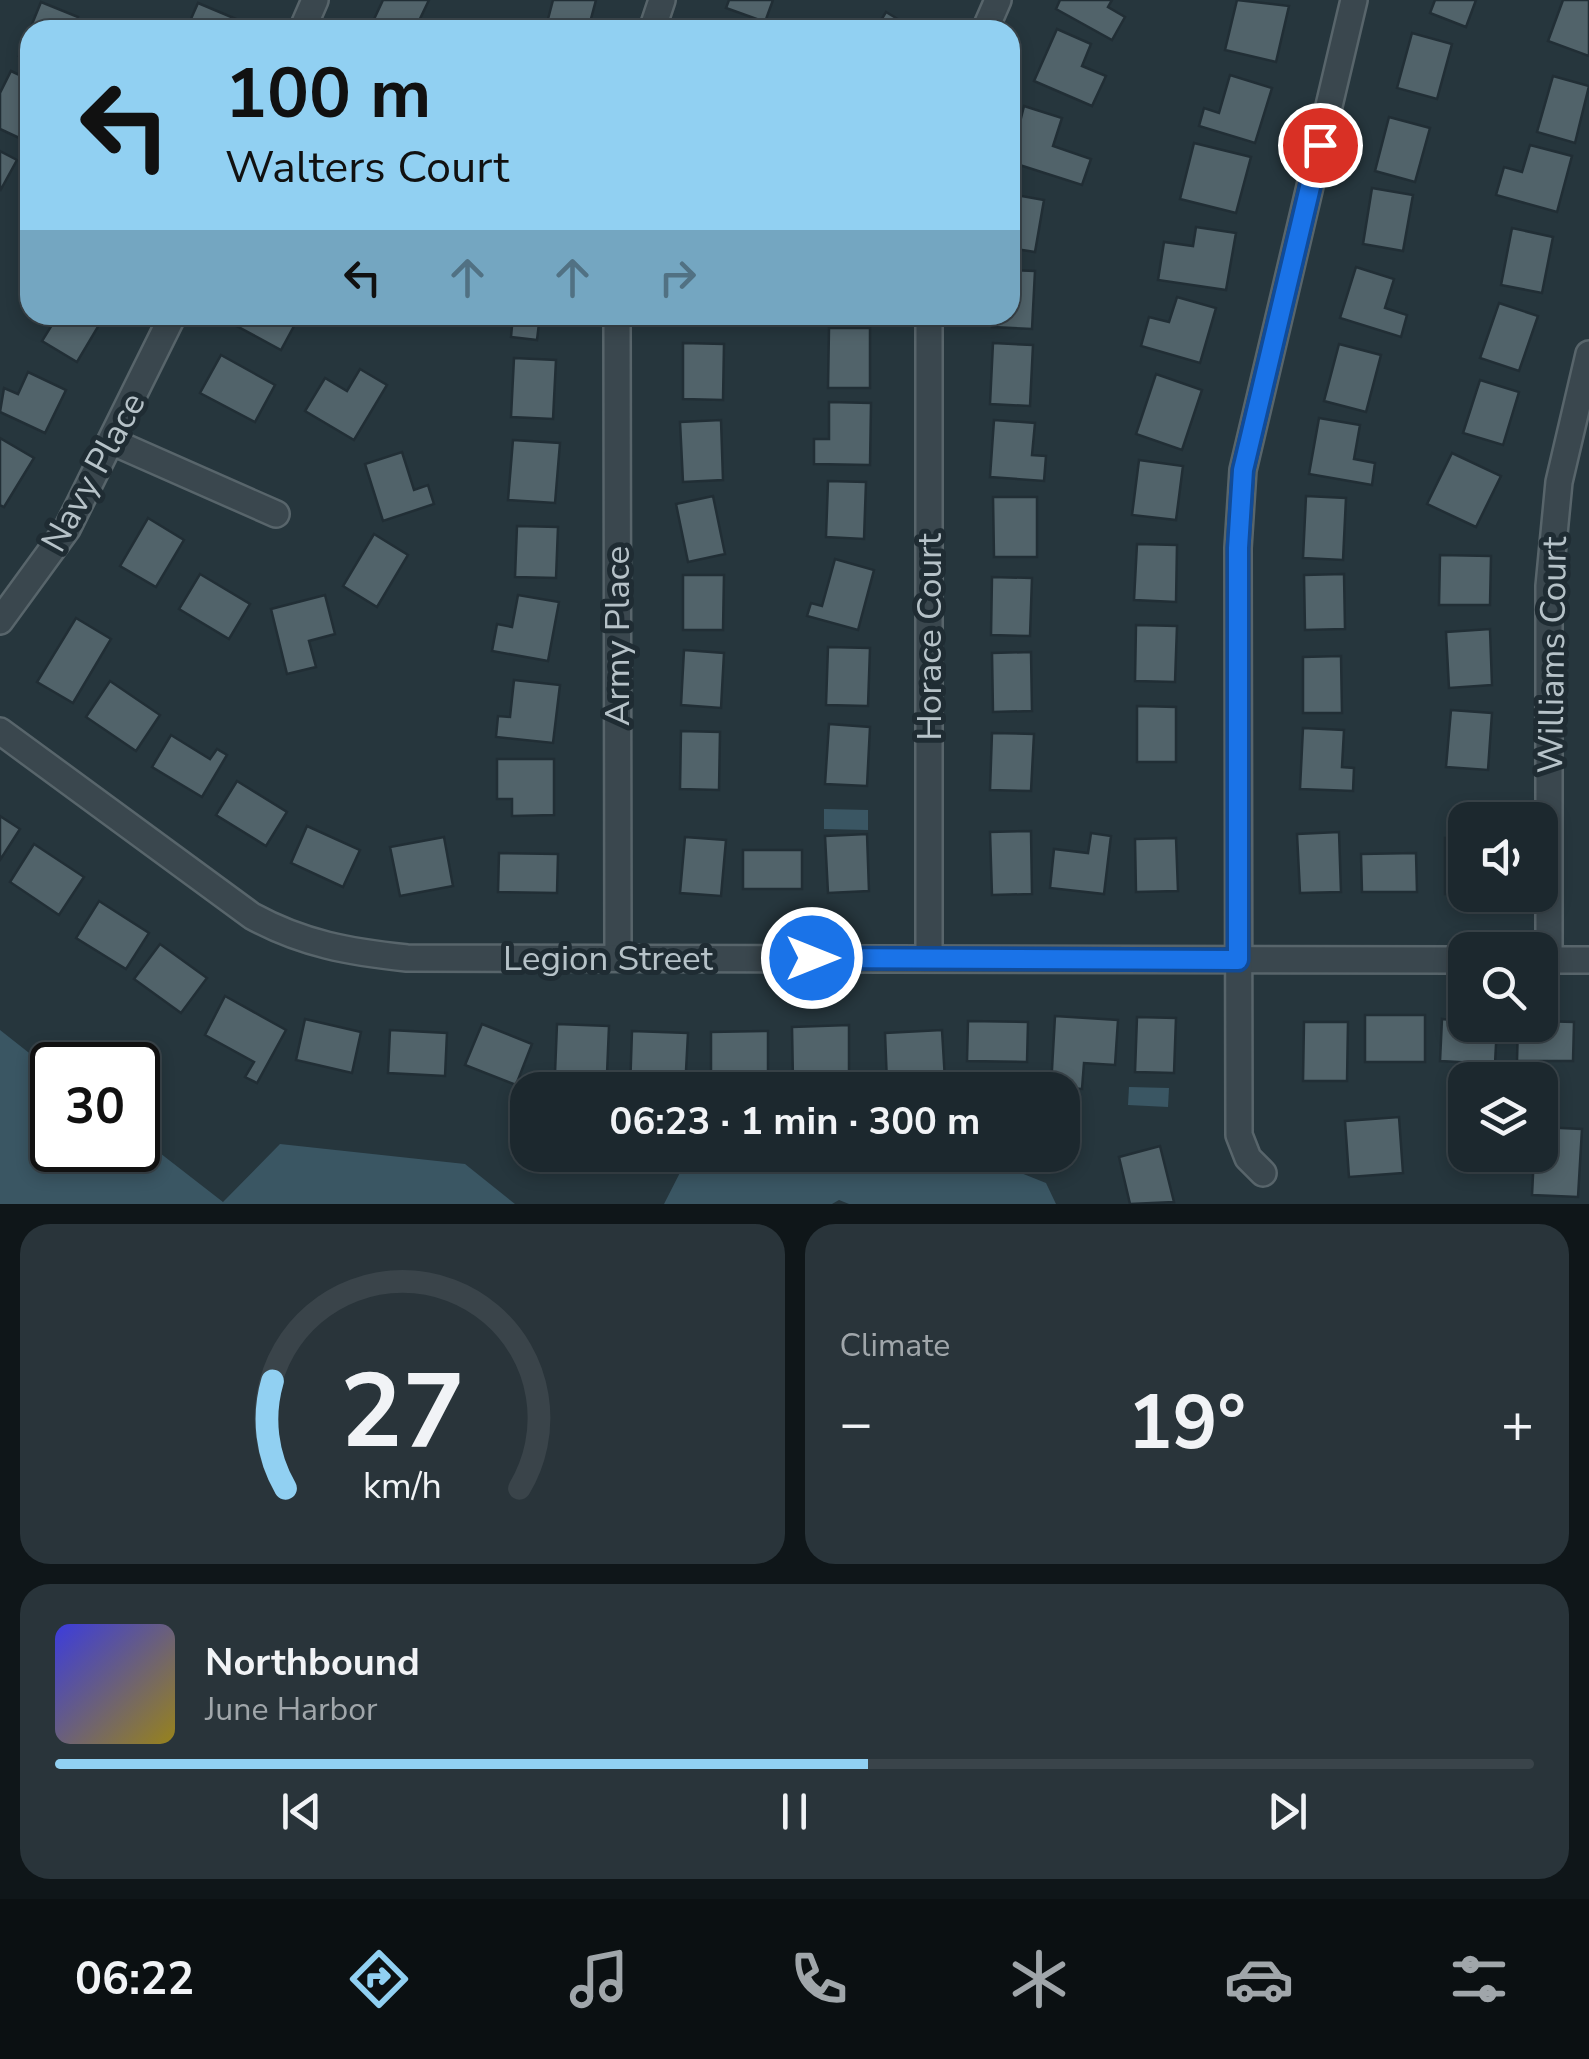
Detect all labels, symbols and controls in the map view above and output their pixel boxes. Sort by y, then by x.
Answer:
text: 100 m [225,46,431,142]
icon: left [60,60,190,190]
pin [1278,103,1363,188]
icon: arrive [1293,118,1348,173]
text: Walters Court [225,137,509,198]
icon: left [335,250,390,305]
icon: ahead [440,250,495,305]
icon: ahead [545,250,600,305]
icon: right [650,250,705,305]
street label: Navy Place [30,384,157,560]
street label: Horace Court [906,532,953,741]
street label: Williams Court [1527,535,1578,774]
street label: Army Place [594,546,641,726]
map controls [1448,802,1558,1172]
button: sound [1448,802,1558,912]
position arrow [760,906,864,1010]
button: search [1448,932,1558,1042]
street label: Legion Street [503,935,714,982]
speed limit sign: 30 [30,1042,160,1172]
button: layers [1448,1062,1558,1172]
text: 06:23 · 1 min · 300 m [610,1096,980,1147]
text: Climate [840,1324,950,1367]
text: 27 [340,1341,465,1483]
text: 19° [1128,1372,1246,1474]
text: − [840,1386,873,1461]
text: + [1501,1386,1534,1461]
text: km/h [363,1462,442,1511]
text: Northbound [205,1637,420,1688]
text: June Harbor [205,1688,377,1731]
icon: previous [274,1784,329,1839]
icon: pause [767,1784,822,1839]
icon: next [1260,1784,1315,1839]
icon: directions [344,1944,414,2014]
icon: music [564,1944,634,2014]
icon: phone [784,1944,854,2014]
icon: climate [1004,1944,1074,2014]
icon: car [1224,1944,1294,2014]
icon: filters [1444,1944,1514,2014]
text: 06:22 [75,1949,194,2010]

